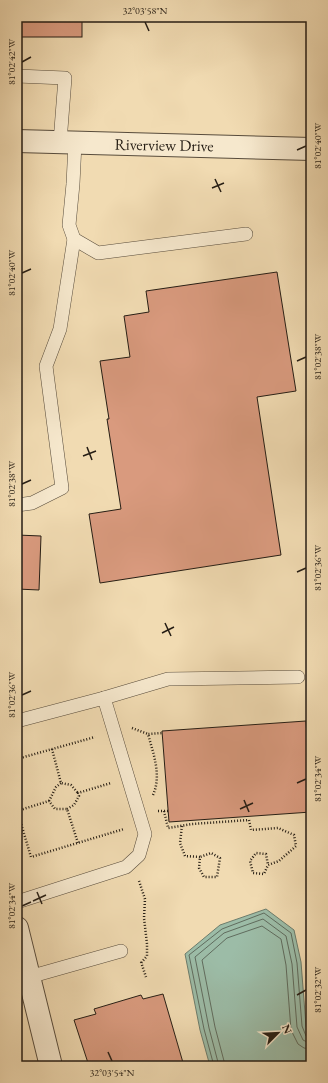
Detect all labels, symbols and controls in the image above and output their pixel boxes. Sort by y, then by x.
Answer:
text: 32°03'58"N [123,4,168,17]
text: 81°02'42"W [5,38,18,85]
text: 81°02'40"W [311,122,324,169]
street label: Riverview Drive [114,134,214,156]
text: 81°02'40"W [5,249,18,296]
text: 81°02'38"W [311,333,324,380]
text: 81°02'38"W [5,460,18,507]
text: 81°02'36"W [311,544,324,591]
text: 81°02'36"W [5,671,18,718]
text: 81°02'34"W [311,755,324,802]
text: 81°02'34"W [5,882,18,929]
text: 81°02'32"W [311,966,324,1013]
north arrow [258,1013,298,1053]
text: N [279,1022,295,1036]
text: 32°03'54"N [90,1066,135,1079]

